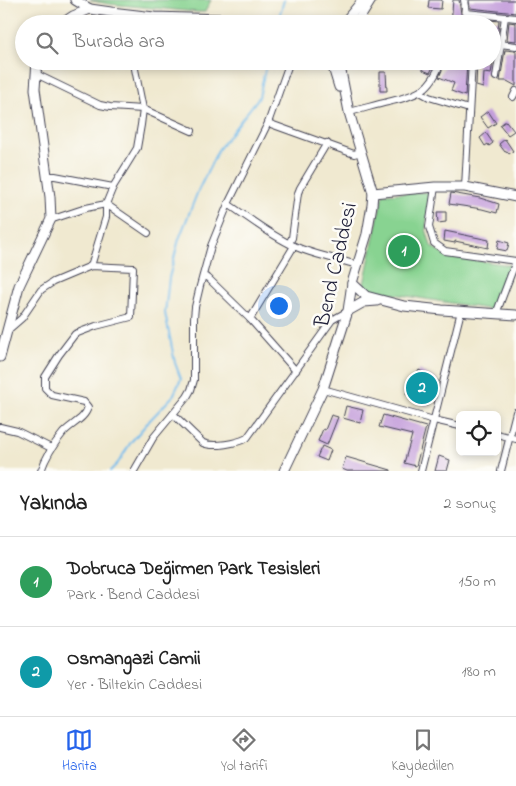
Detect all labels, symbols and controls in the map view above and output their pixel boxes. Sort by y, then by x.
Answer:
search box [15,15,501,70]
icon: search [33,29,61,57]
text: Burada ara [73,29,165,56]
street label: Bend Caddesi [307,199,367,331]
pin: 1 [388,232,420,270]
your location [266,293,292,319]
pin: 2 [406,369,438,407]
map controls [456,411,501,456]
button: locate [456,411,501,456]
text: Yakında [20,489,87,519]
text: 2 sonuç [443,492,496,516]
text: Dobruca Değirmen Park Tesisleri [67,556,320,583]
text: 1 [33,570,39,594]
text: 150 m [458,570,496,594]
text: Park · Bend Caddesi [67,583,200,607]
text: Osmangazi Camii [67,646,201,673]
text: 2 [32,660,40,684]
text: 180 m [462,660,496,684]
text: Yer · Biltekin Caddesi [67,673,202,697]
tab: Harita [62,726,97,777]
tab: Yol tarifi [221,726,268,777]
tab: Kaydedilen [391,726,454,777]

